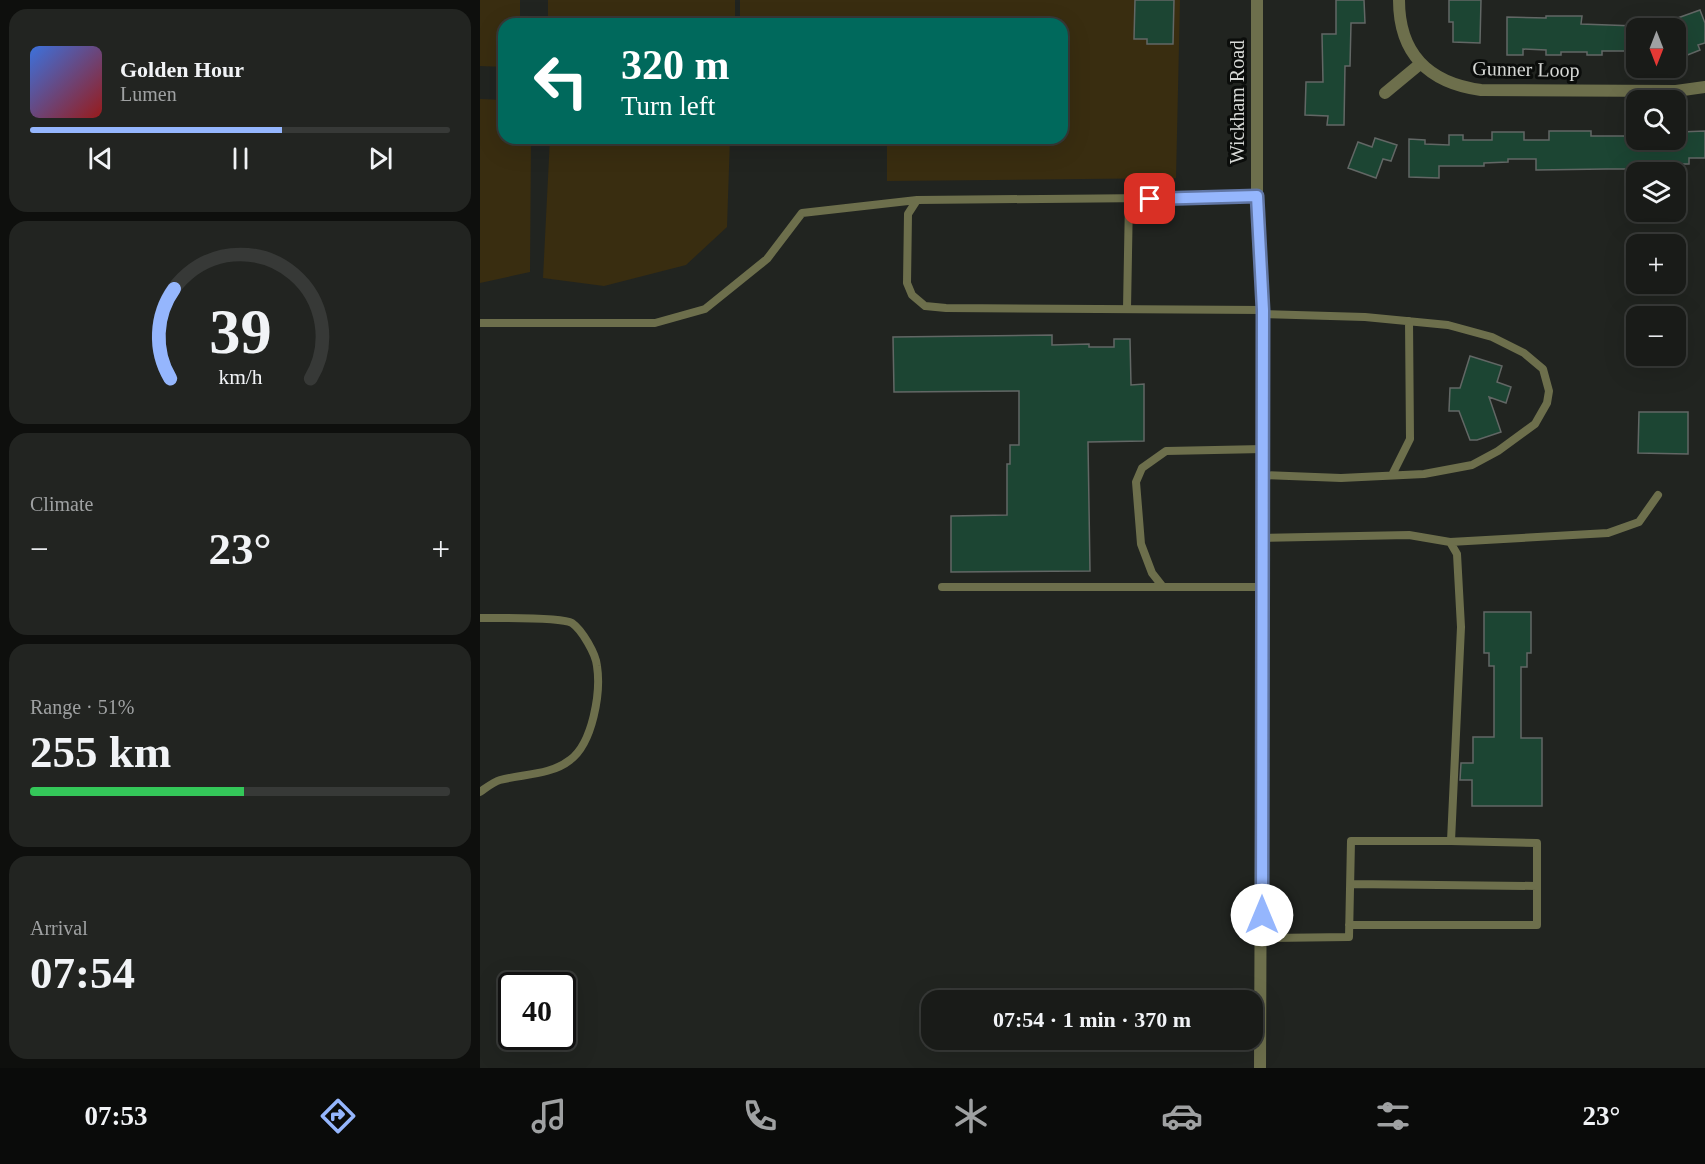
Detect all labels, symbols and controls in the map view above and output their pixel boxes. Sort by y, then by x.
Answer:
north arrow [1626,18,1686,78]
map controls [1626,18,1686,366]
street label: Wickham Road [1226,40,1248,164]
icon: left [522,42,600,120]
text: 320 m [621,42,730,88]
text: Golden Hour [120,57,244,82]
street label: Gunner Loop [1472,57,1580,82]
text: Lumen [120,83,177,105]
button: search [1626,90,1686,150]
text: Turn left [621,91,715,121]
icon: previous [84,142,117,175]
icon: pause [224,142,257,175]
icon: next [364,142,397,175]
button: layers [1626,162,1686,222]
pin [1124,173,1175,224]
icon: arrive [1133,182,1166,215]
button: + [1626,234,1686,294]
text: 39 [209,297,271,366]
button: − [1626,306,1686,366]
text: km/h [218,366,262,390]
text: Climate [30,493,93,515]
text: 23° [209,524,272,574]
text: − [30,531,49,567]
text: + [431,531,450,567]
text: Range · 51% [30,696,134,718]
text: 255 km [30,727,171,777]
position arrow [1230,883,1294,947]
text: Arrival [30,917,88,939]
text: 07:54 [30,948,135,998]
speed limit sign: 40 [498,972,576,1050]
text: 07:54 · 1 min · 370 m [993,1007,1191,1032]
icon: directions [317,1095,359,1137]
icon: music [528,1095,570,1137]
icon: phone [739,1095,781,1137]
icon: climate [950,1095,992,1137]
icon: car [1161,1095,1203,1137]
icon: filters [1372,1095,1414,1137]
text: 07:53 [85,1101,148,1131]
text: 23° [1583,1101,1620,1131]

